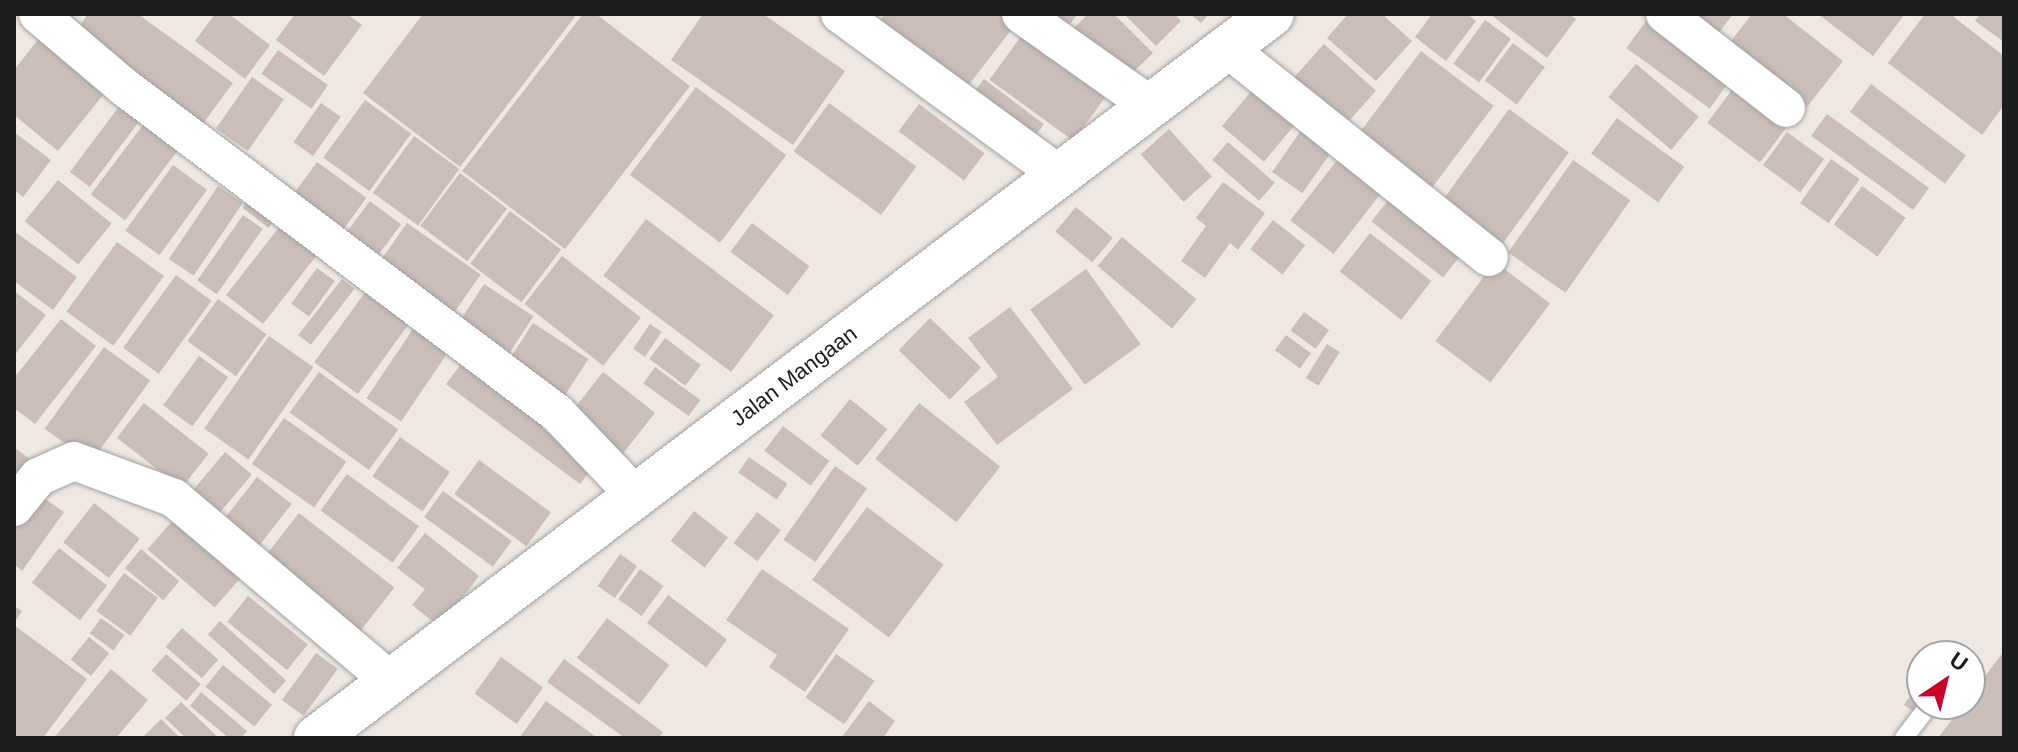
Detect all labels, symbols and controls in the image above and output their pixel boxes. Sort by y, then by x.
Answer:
street label: Jalan Mangaan [726,320,862,432]
north arrow [1906,640,1986,720]
text: U [1945,647,1973,676]

